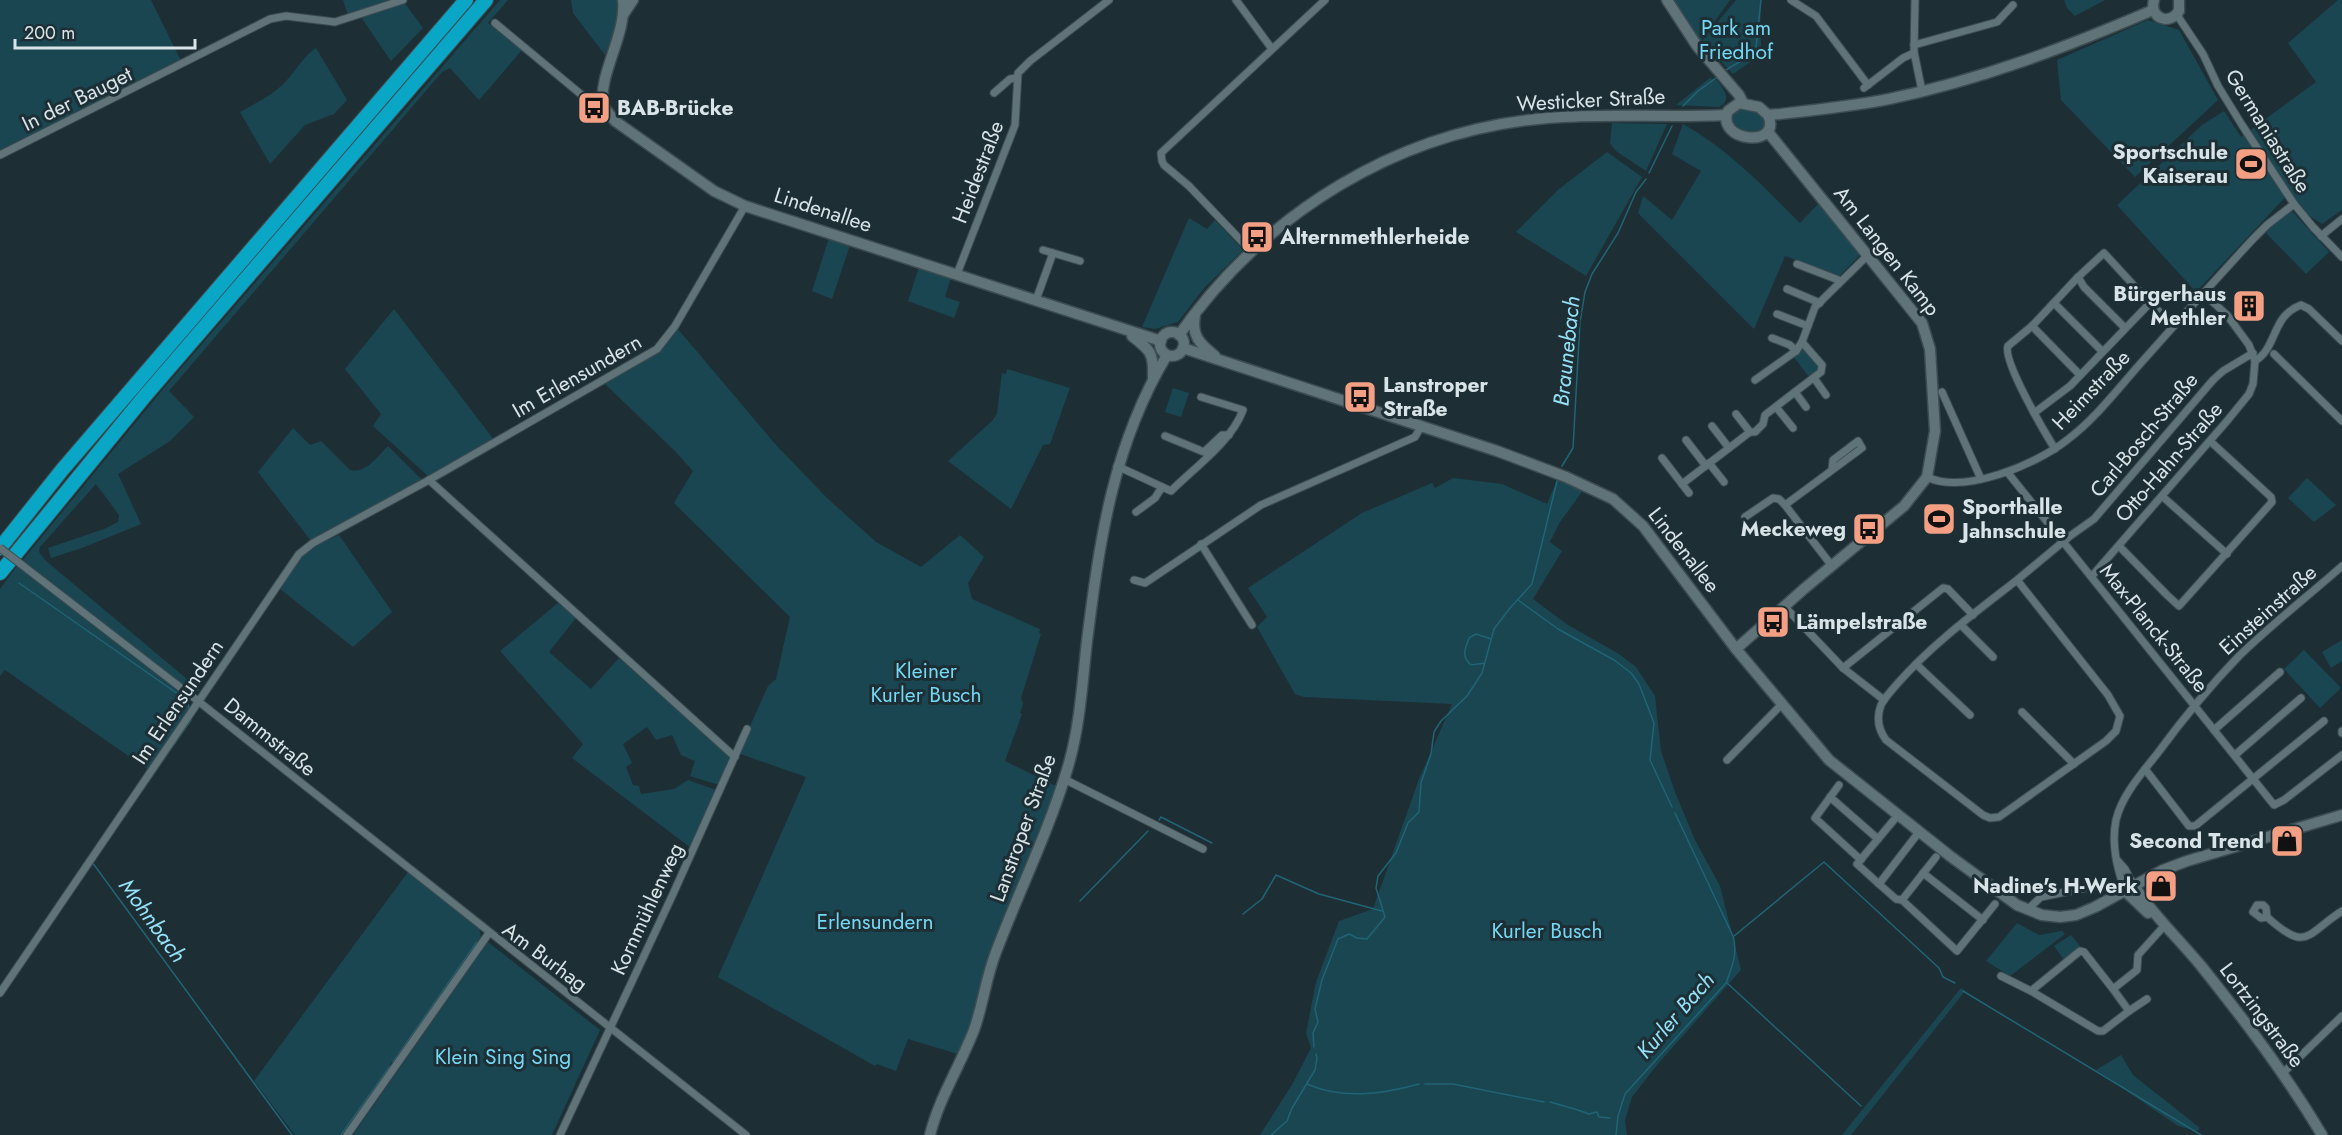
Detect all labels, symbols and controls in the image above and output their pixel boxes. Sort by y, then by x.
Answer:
scale bar [15,12,195,50]
park label: Park am Friedhof [1699,13,1774,67]
text: 200 m [24,20,75,46]
street label: In der Bauget [17,59,137,139]
street label: Germaniastraße [2218,63,2318,199]
street label: Westicker Straße [1516,81,1666,119]
bus stop icon: BAB-Brücke [576,90,612,126]
place label: BAB-Brücke [617,93,734,123]
street label: Heidestraße [945,116,1011,228]
place label: Sportschule Kaiserau [2113,137,2228,191]
sports icon: Sportschule Kaiserau [2233,146,2269,182]
street label: Lindenallee [770,180,876,240]
street label: Am Langen Kamp [1827,180,1947,322]
bus stop icon: Alternmethlerheide [1239,219,1275,255]
place label: Alternmethlerheide [1279,222,1470,252]
place label: Bürgerhaus Methler [2113,279,2226,333]
building icon: Bürgerhaus Methler [2231,288,2267,324]
water label: Braunebach [1544,294,1588,408]
street label: Im Erlensundern [507,327,647,425]
street label: Heimstraße [2045,343,2137,437]
street label: Carl-Bosch-Straße [2083,366,2205,504]
place label: Lanstroper Straße [1383,370,1488,424]
bus stop icon: Lanstroper Straße [1342,379,1378,415]
street label: Otto-Hahn-Straße [2108,395,2230,529]
place label: Sporthalle Jahnschule [1958,492,2066,546]
street label: Lindenallee [1641,501,1727,599]
sports icon: Sporthalle Jahnschule [1921,501,1957,537]
bus stop icon: Meckeweg [1851,511,1887,547]
place label: Meckeweg [1741,514,1846,544]
street label: Max-Planck-Straße [2093,557,2215,699]
street label: Einsteinstraße [2213,558,2324,662]
bus stop icon: Lämpelstraße [1755,604,1791,640]
place label: Lämpelstraße [1796,607,1927,637]
street label: Im Erlensundern [125,634,231,770]
park label: Kleiner Kurler Busch [871,656,981,710]
street label: Dammstraße [218,691,323,784]
street label: Lanstroper Straße [982,750,1064,906]
shop icon: Second Trend [2269,823,2305,859]
place label: Second Trend [2129,826,2264,856]
street label: Kornmühlenweg [603,838,691,980]
shop icon: Nadine's H-Werk [2143,868,2179,904]
water label: Mohnbach [112,871,194,969]
place label: Nadine's H-Werk [1973,871,2138,901]
park label: Erlensundern [817,907,933,937]
street label: Am Burhag [496,915,594,999]
park label: Kurler Busch [1492,916,1602,946]
street label: Lortzingstraße [2212,956,2312,1074]
water label: Kurler Bach [1628,965,1722,1065]
park label: Klein Sing Sing [435,1042,571,1072]

